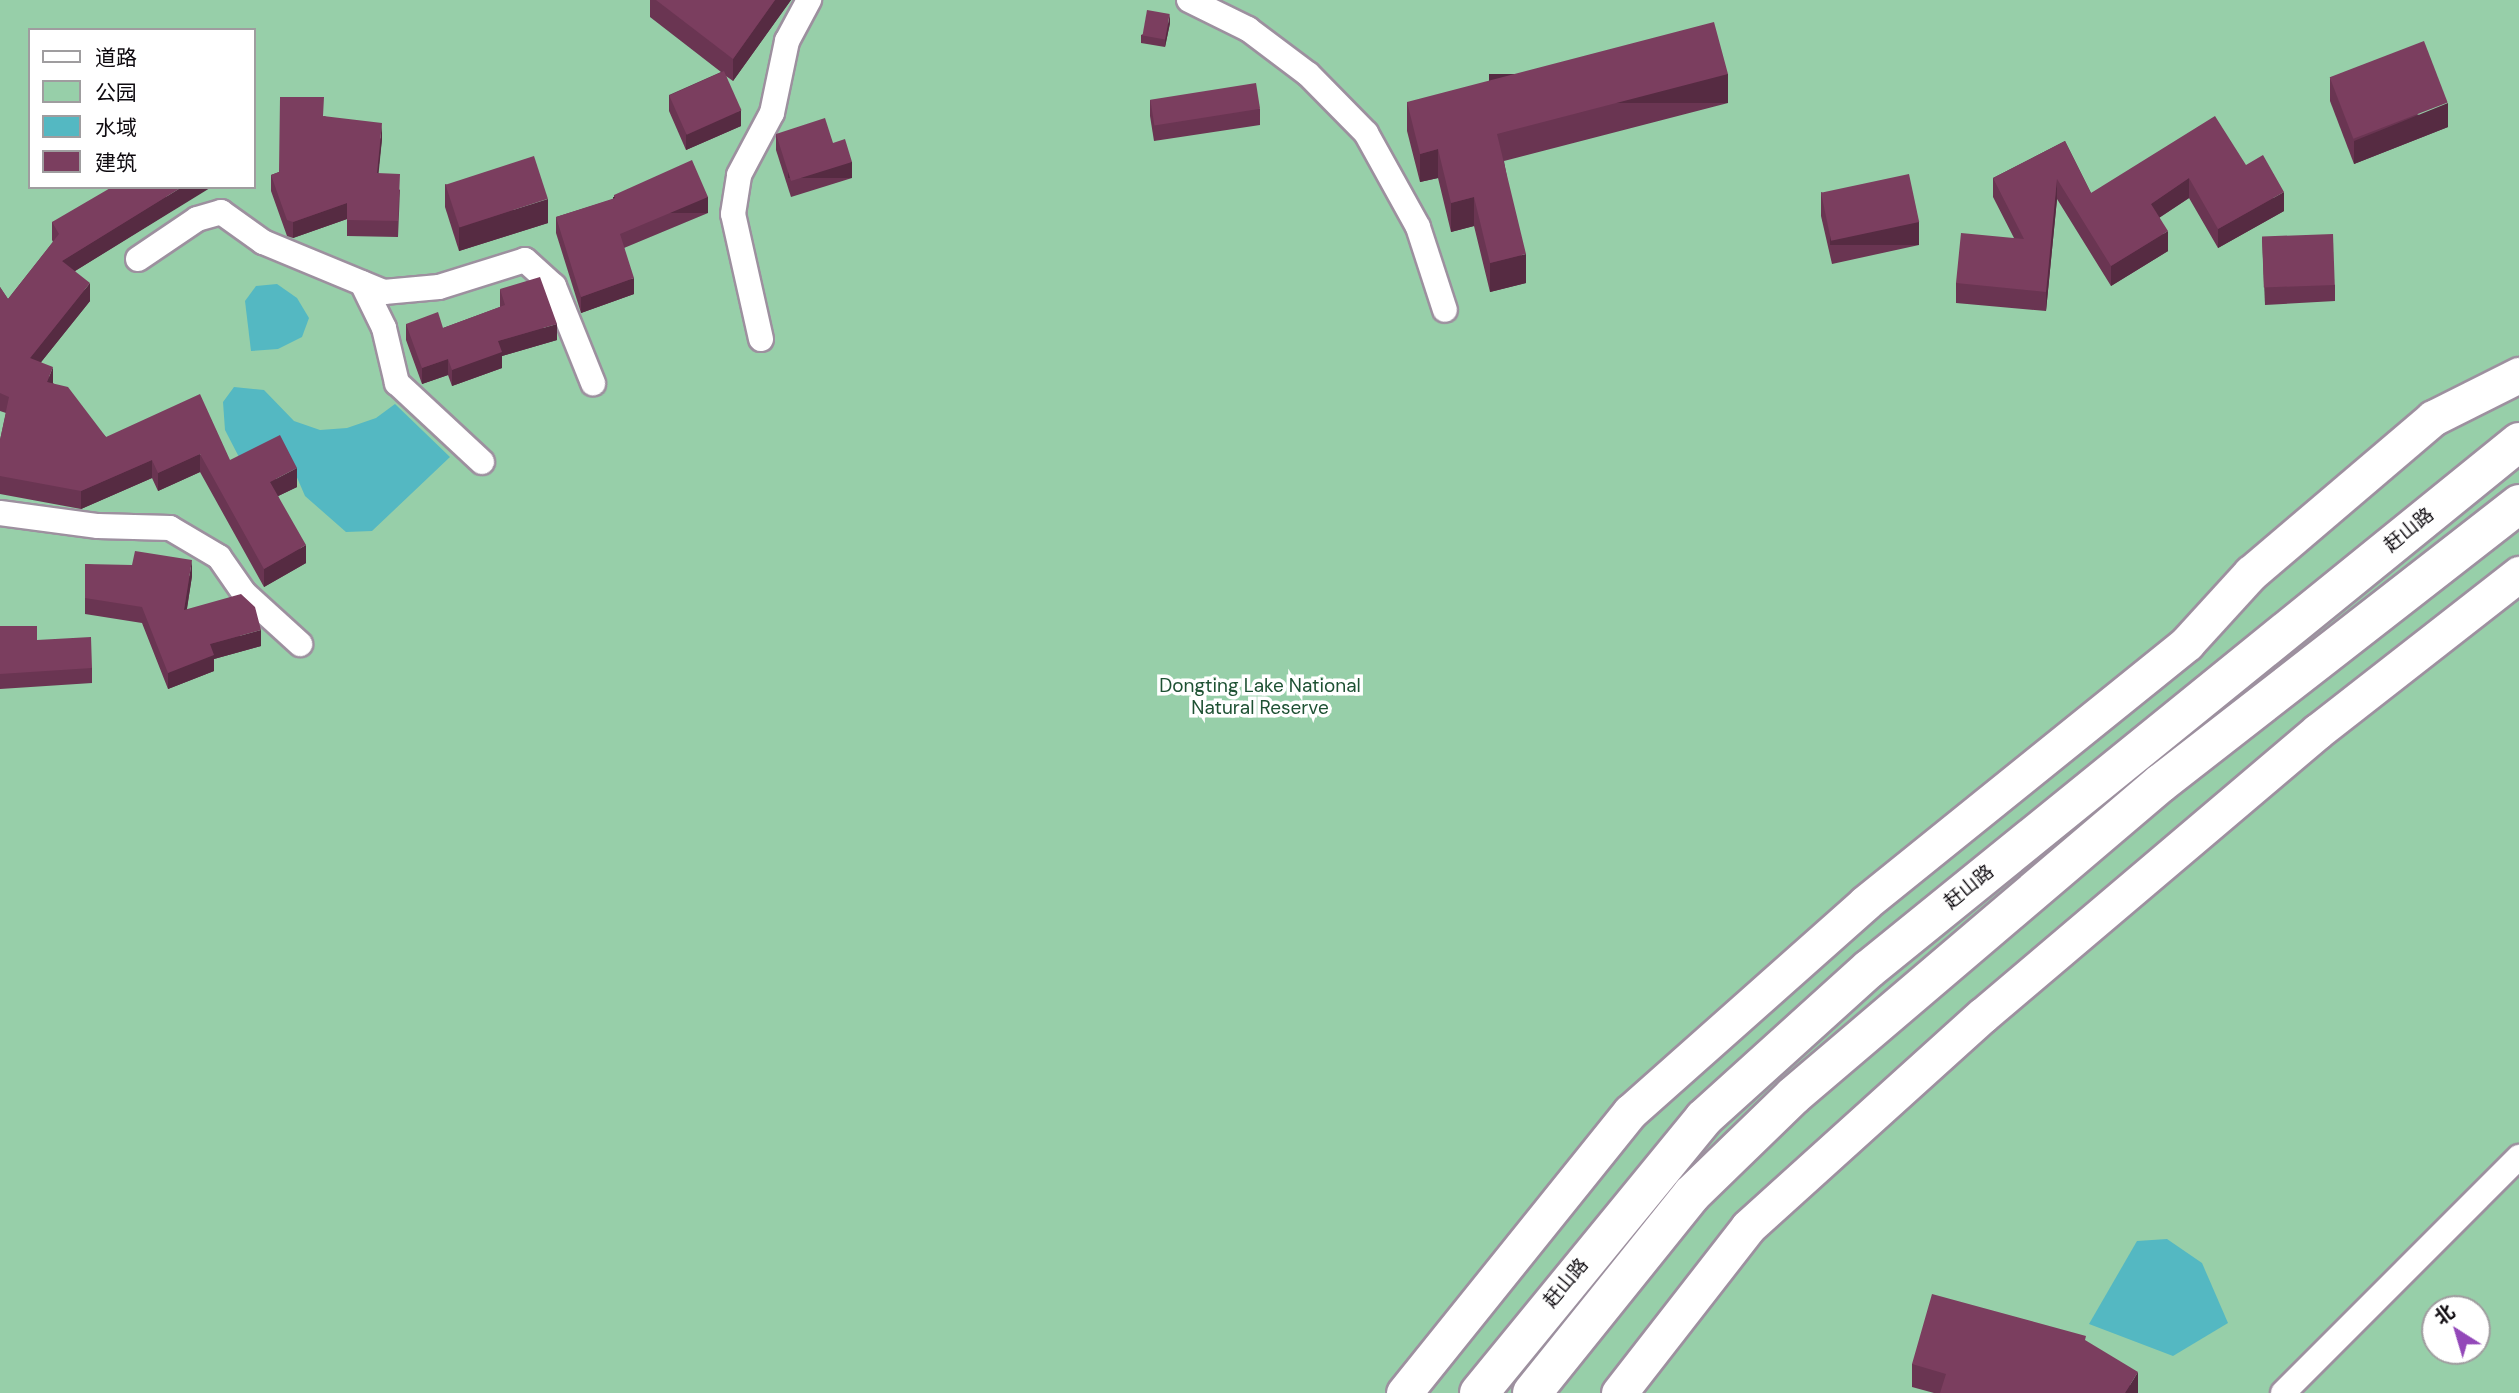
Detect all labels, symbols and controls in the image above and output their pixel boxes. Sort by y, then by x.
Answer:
legend [28,28,256,189]
text: 道路 [95,44,137,72]
text: 公园 [95,79,137,107]
text: 水域 [95,114,137,142]
text: 建筑 [95,149,137,177]
street label: 赶山路 [2380,503,2438,557]
park label: Dongting Lake National Natural Reserve [1159,675,1361,719]
street label: 赶山路 [1940,860,1998,914]
street label: 赶山路 [1539,1254,1593,1312]
north arrow [2421,1295,2491,1365]
text: 北 [2429,1299,2459,1330]

